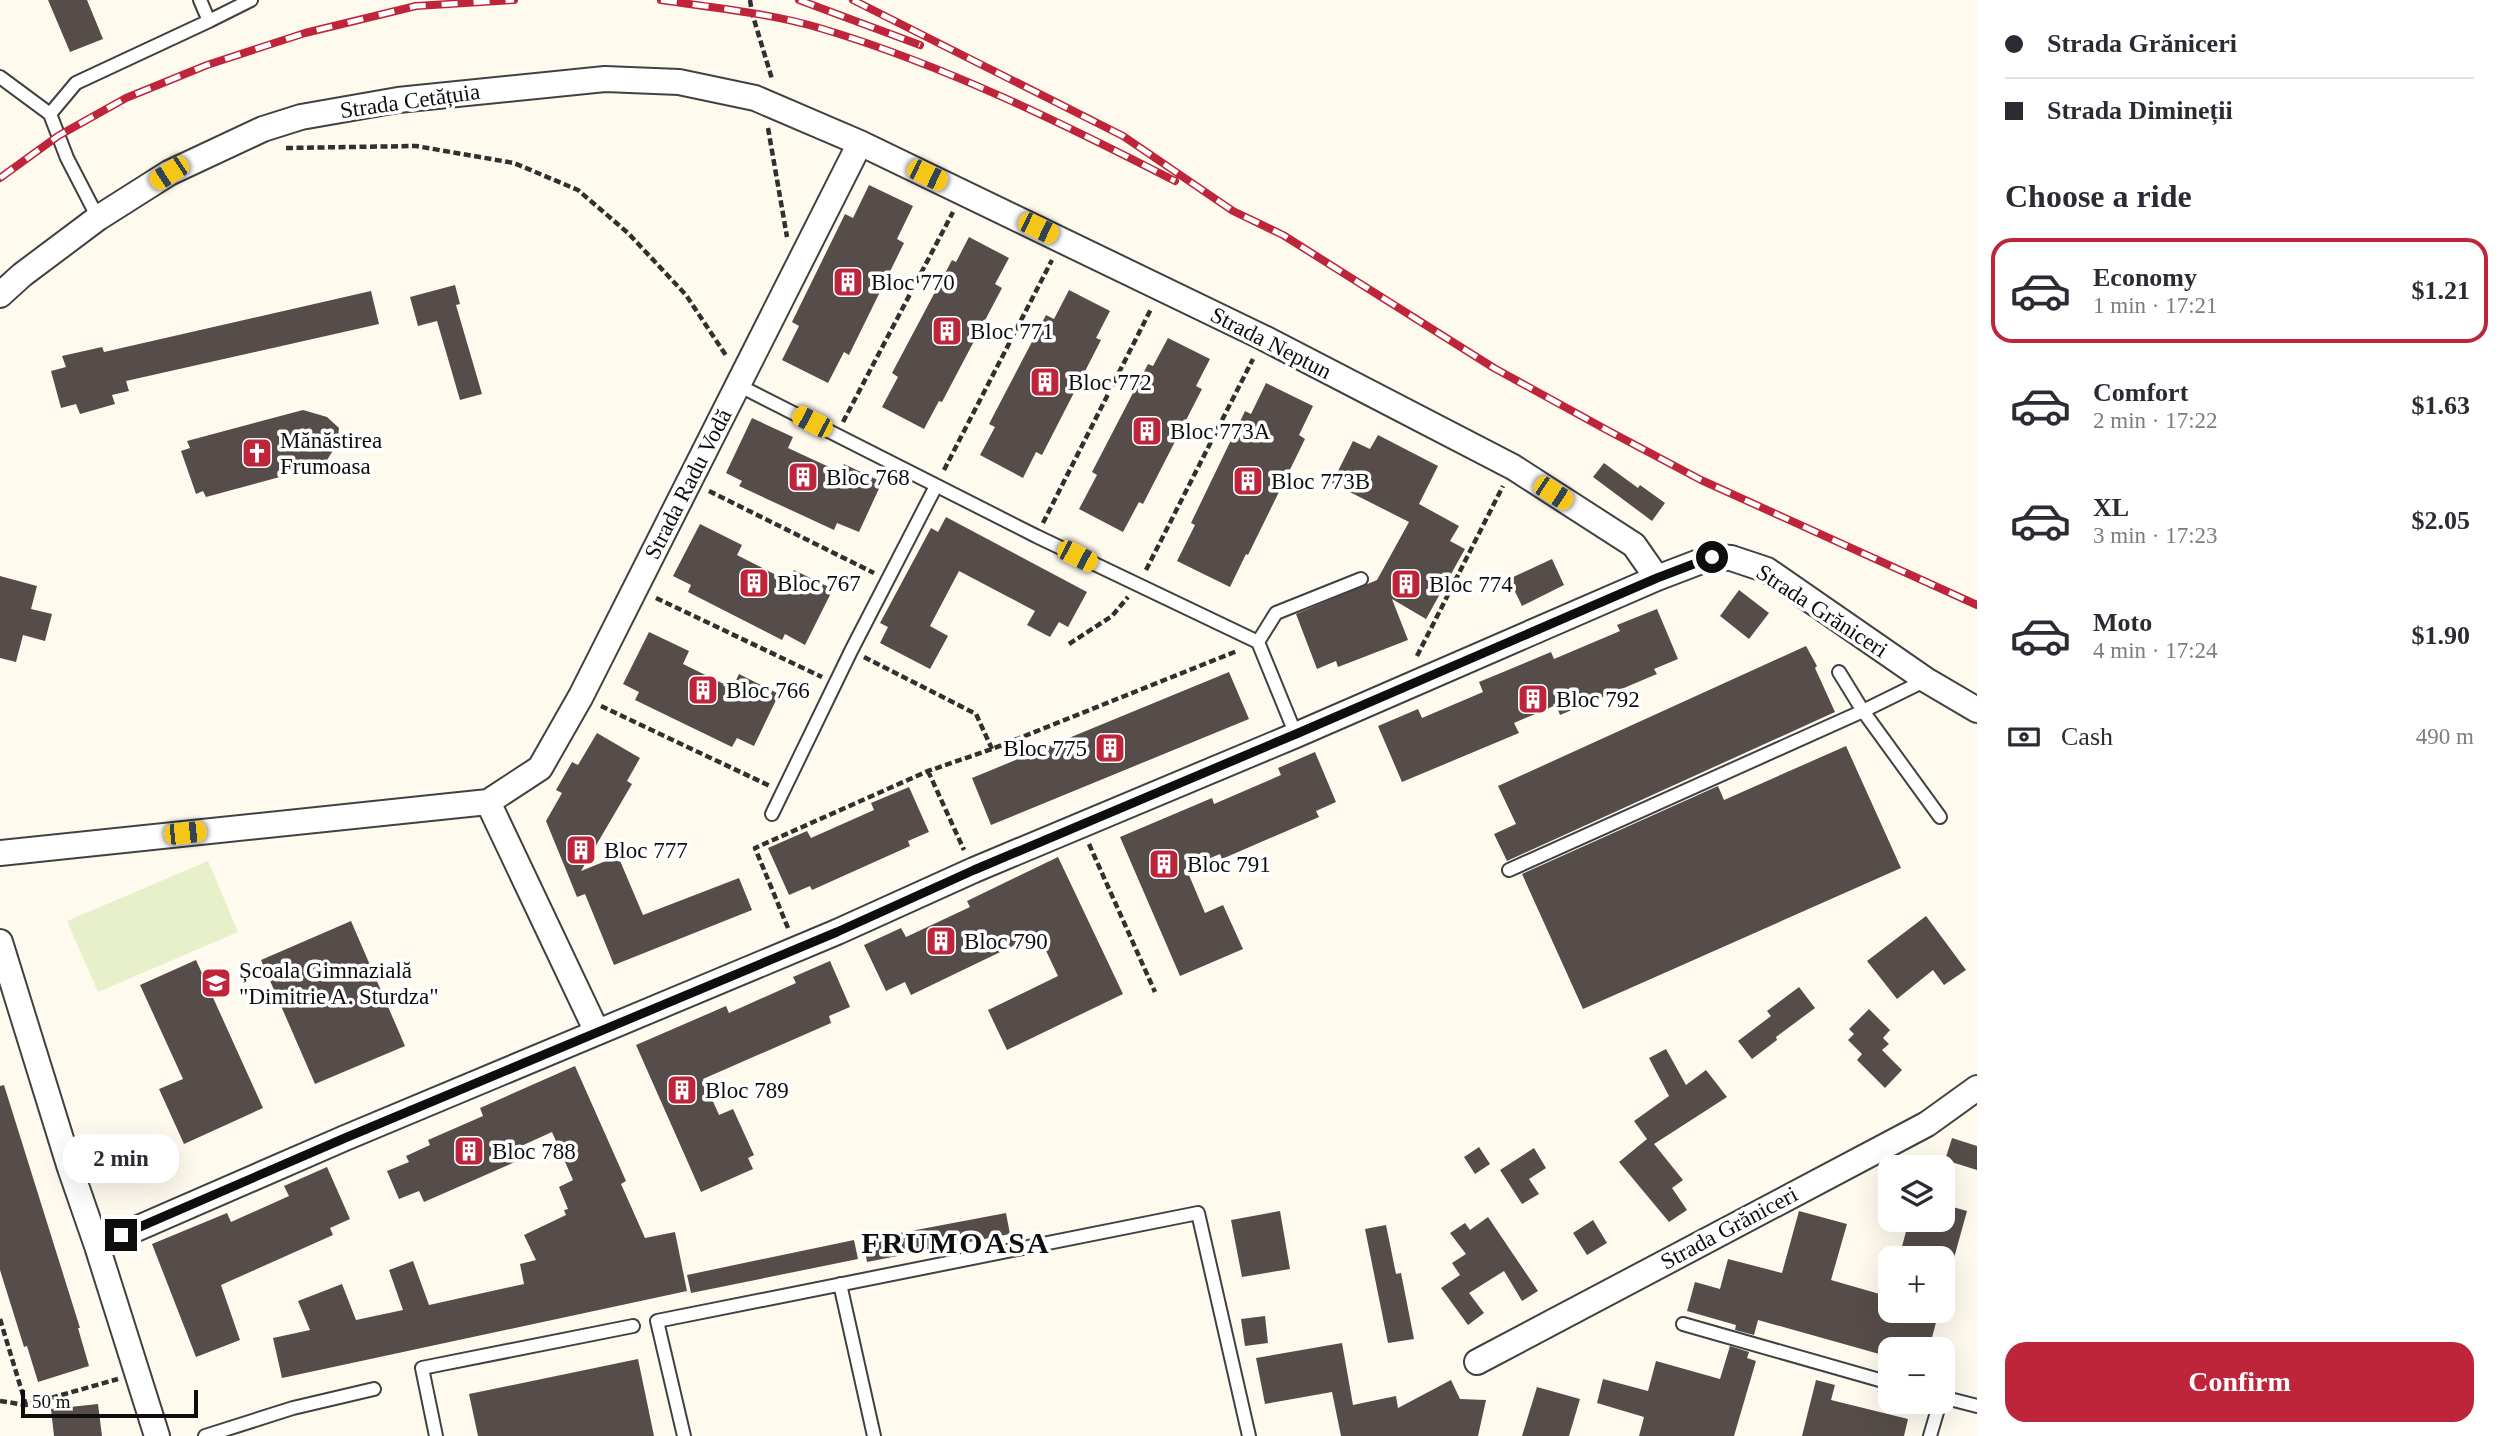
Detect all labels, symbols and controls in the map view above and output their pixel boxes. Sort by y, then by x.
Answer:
text: Strada Grăniceri [2047,29,2237,58]
street label: Strada Cetățuia [338,79,482,123]
text: Strada Dimineții [2047,96,2233,125]
car [146,153,193,193]
car [904,156,951,194]
text: Choose a ride [2005,178,2192,214]
car [1015,209,1062,247]
icon: car [2009,259,2072,322]
text: Economy [2093,263,2197,292]
building icon: Bloc 770 [831,265,865,299]
place label: Bloc 770 [871,270,955,295]
text: $1.21 [2412,276,2470,305]
text: 1 min · 17:21 [2093,293,2218,318]
street label: Strada Neptun [1206,302,1336,384]
building icon: Bloc 771 [930,314,964,348]
place label: Bloc 771 [970,319,1054,344]
building icon: Bloc 772 [1028,365,1062,399]
place label: Bloc 772 [1068,370,1152,395]
icon: car [2009,374,2072,437]
text: Comfort [2093,378,2188,407]
text: $1.63 [2412,391,2470,420]
car [789,403,836,441]
street label: Strada Radu Vodă [639,405,737,563]
text: 2 min · 17:22 [2093,408,2218,433]
building icon: Bloc 773A [1130,414,1164,448]
place label: Bloc 773A [1170,419,1271,444]
place label: Mănăstirea Frumoasa [280,428,382,479]
church icon: Mănăstirea Frumoasa [240,436,274,470]
building icon: Bloc 768 [786,460,820,494]
building icon: Bloc 773B [1231,464,1265,498]
place label: Bloc 768 [826,465,910,490]
place label: Bloc 773B [1271,469,1370,494]
car [1530,473,1577,513]
icon: car [2009,489,2072,552]
text: XL [2093,493,2129,522]
text: $2.05 [2412,506,2470,535]
text: 3 min · 17:23 [2093,523,2218,548]
car [1054,537,1101,575]
route start [1696,541,1728,573]
street label: Strada Grăniceri [1752,559,1892,663]
building icon: Bloc 767 [737,566,771,600]
building icon: Bloc 774 [1389,567,1423,601]
place label: Bloc 767 [777,571,861,596]
place label: Bloc 774 [1429,572,1513,597]
icon: car [2009,604,2072,667]
text: Moto [2093,608,2152,637]
text: $1.90 [2412,621,2470,650]
text: 4 min · 17:24 [2093,638,2218,663]
building icon: Bloc 766 [686,673,720,707]
place label: Bloc 766 [726,678,810,703]
building icon: Bloc 792 [1516,682,1550,716]
place label: Bloc 792 [1556,687,1640,712]
icon: cash [2005,718,2043,756]
text: Cash [2061,722,2113,751]
text: 490 m [2416,724,2474,749]
building icon: Bloc 775 [1093,731,1127,765]
place label: Bloc 775 [1003,736,1087,761]
car [164,820,207,846]
building icon: Bloc 777 [564,833,598,867]
place label: Bloc 777 [604,838,688,863]
building icon: Bloc 791 [1147,847,1181,881]
place label: Bloc 791 [1187,852,1271,877]
building icon: Bloc 790 [924,924,958,958]
place label: Bloc 790 [964,929,1048,954]
place label: Școala Gimnazială "Dimitrie A. Sturdza" [239,958,439,1009]
school or university icon: Școala Gimnazială "Dimitrie A. Sturdza" [199,966,233,1000]
building icon: Bloc 789 [665,1073,699,1107]
place label: Bloc 789 [705,1078,789,1103]
callout: 2 min [63,1134,179,1182]
building icon: Bloc 788 [452,1134,486,1168]
place label: Bloc 788 [492,1139,576,1164]
text: 2 min [93,1146,149,1171]
map controls [1878,1155,1955,1414]
button: layers [1878,1155,1955,1232]
street label: Strada Grăniceri [1656,1181,1802,1275]
route end [105,1219,137,1251]
district label: FRUMOASA [861,1226,1051,1259]
button: + [1878,1246,1955,1323]
button: − [1878,1337,1955,1414]
button: Confirm [2005,1342,2474,1422]
scale bar [21,1387,198,1419]
text: 50 m [32,1391,71,1412]

